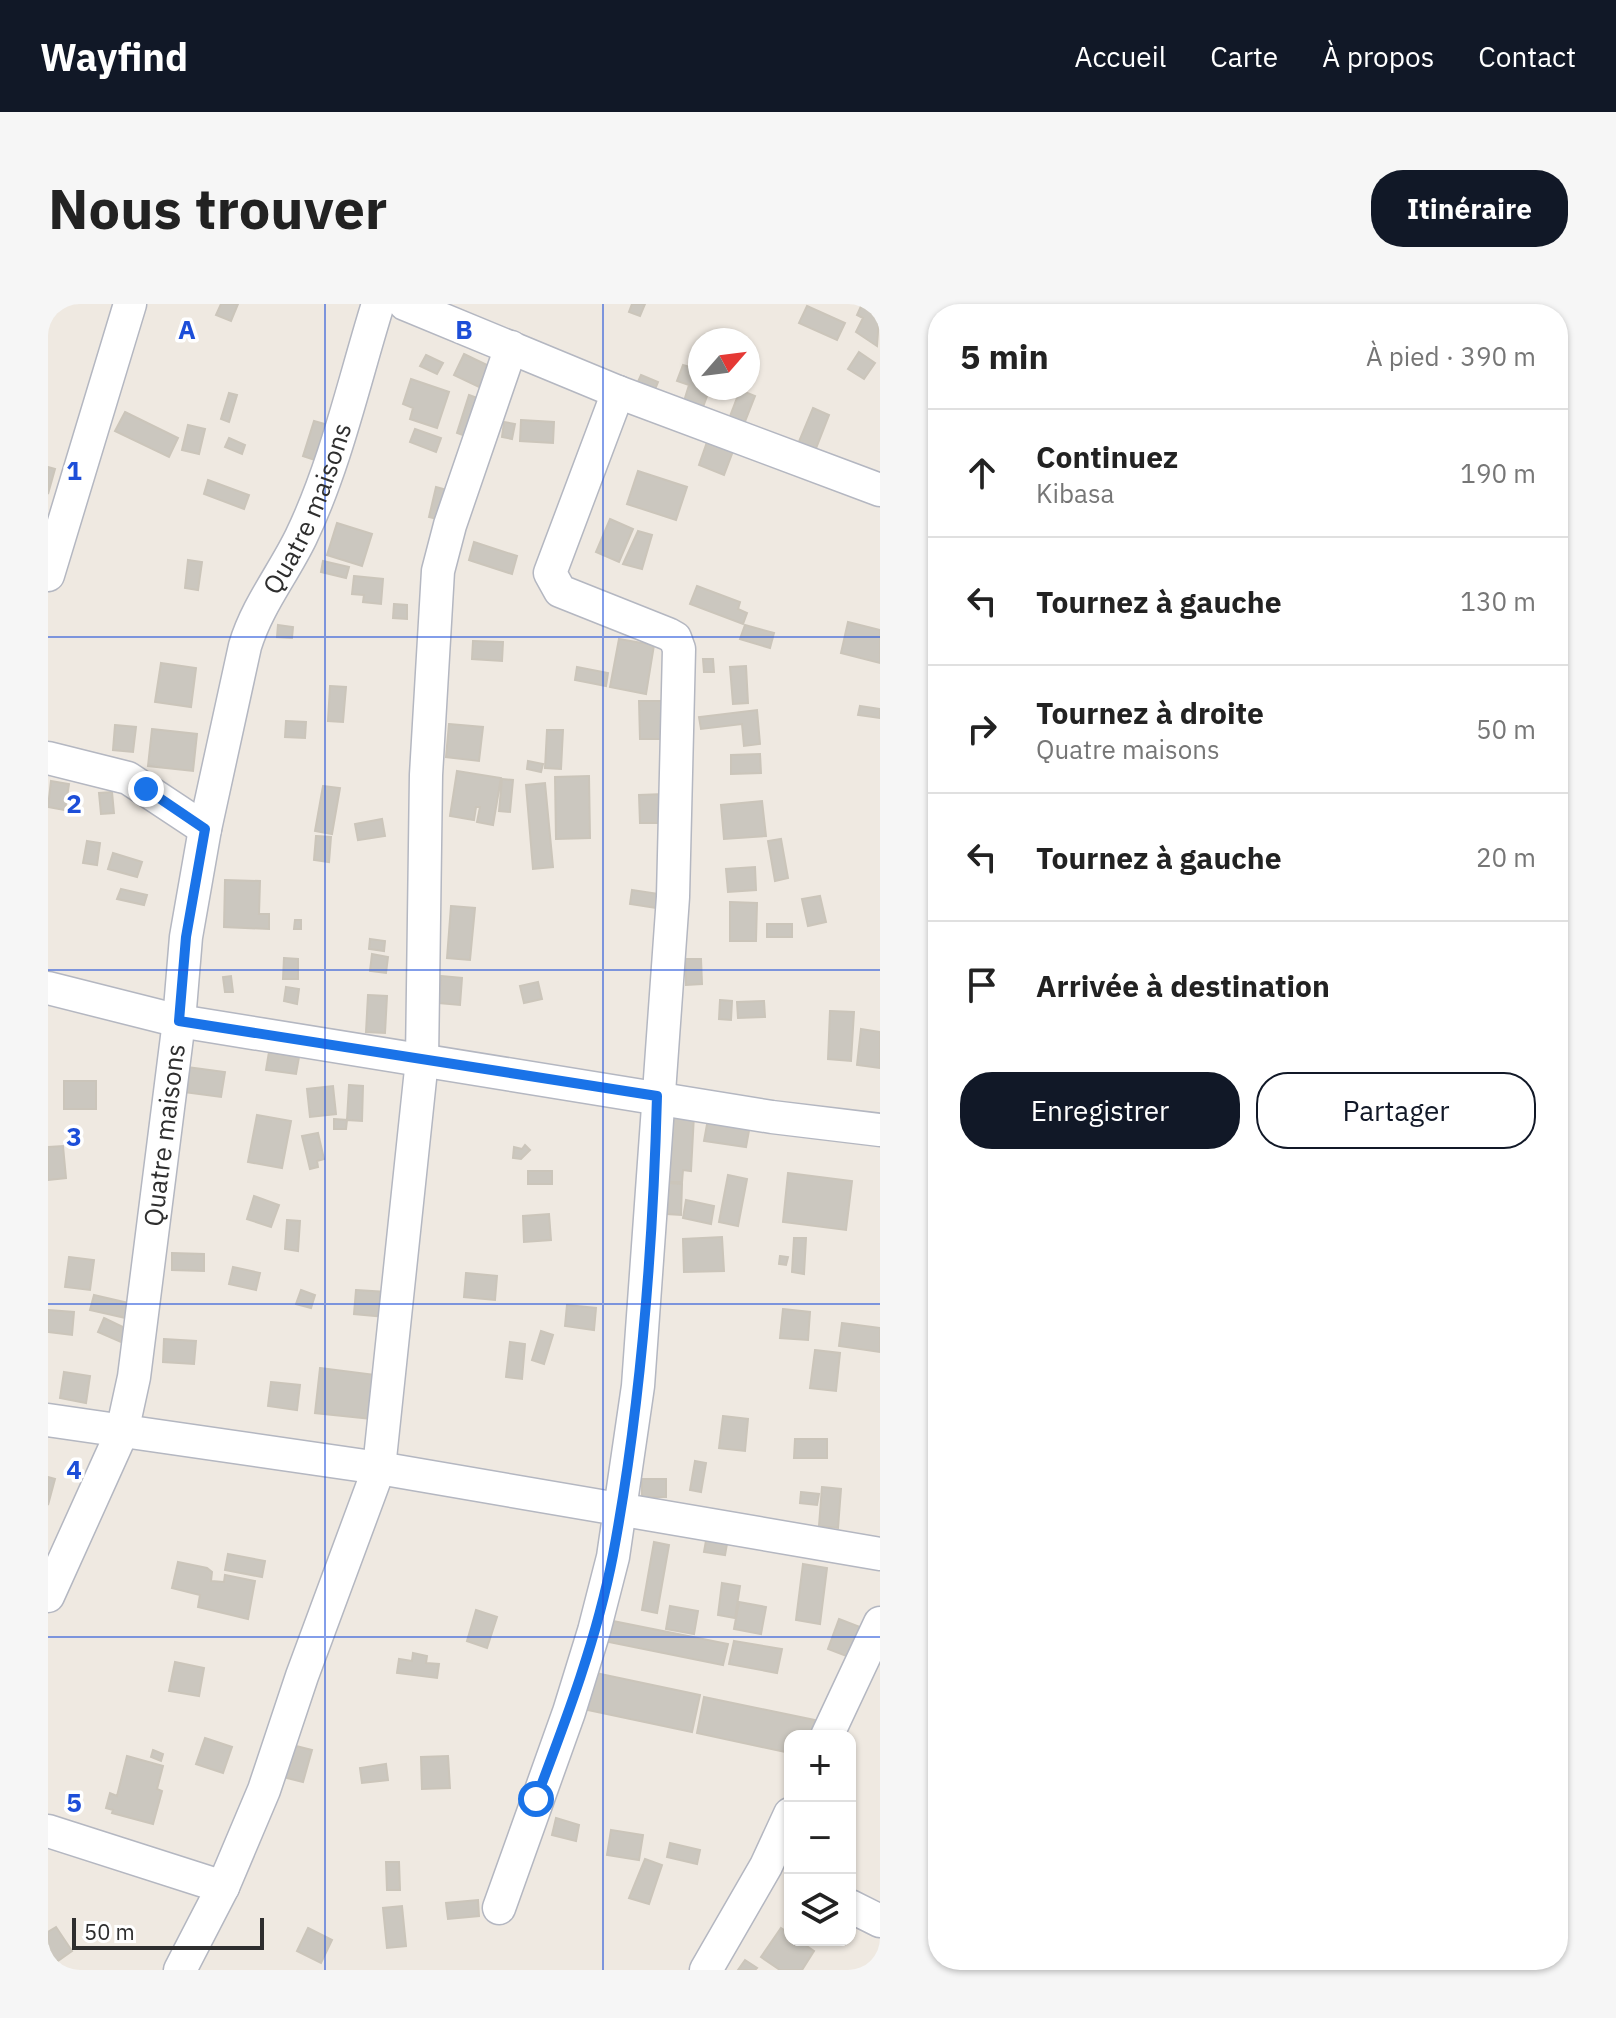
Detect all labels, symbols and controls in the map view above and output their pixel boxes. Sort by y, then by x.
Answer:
text: Wayfind [40,32,188,81]
text: Accueil [1074,38,1166,75]
text: Carte [1210,38,1278,75]
text: À propos [1322,38,1434,75]
text: Contact [1478,38,1576,75]
button: Itinéraire [1371,170,1568,247]
text: Nous trouver [48,172,387,244]
text: A [178,312,196,346]
text: B [455,312,473,346]
north arrow [688,328,760,400]
text: 5 min [960,334,1049,378]
text: À pied · 390 m [1366,339,1536,373]
street label: Quatre maisons [254,419,358,600]
text: Continuez [1036,437,1178,476]
icon: ahead [960,451,1004,495]
text: 1 [66,453,82,487]
text: 190 m [1460,456,1536,490]
text: Kibasa [1036,476,1115,510]
icon: left [960,579,1004,623]
text: Tournez à gauche [1036,582,1282,621]
text: 130 m [1460,584,1536,618]
text: Tournez à droite [1036,693,1264,732]
icon: right [960,707,1004,751]
text: 50 m [1476,712,1536,746]
text: Quatre maisons [1036,732,1220,766]
route end [128,771,164,807]
text: 2 [66,786,82,820]
icon: left [960,835,1004,879]
text: Tournez à gauche [1036,838,1282,877]
text: 20 m [1476,840,1536,874]
icon: arrive [960,963,1004,1007]
text: Arrivée à destination [1036,966,1330,1005]
street label: Quatre maisons [135,1042,192,1228]
button: Enregistrer [960,1072,1240,1149]
button: Partager [1256,1072,1536,1149]
text: 3 [66,1119,82,1153]
text: 4 [66,1452,82,1486]
map controls [784,1730,856,1946]
button: + [784,1730,856,1802]
route start [518,1781,554,1817]
text: 5 [66,1785,82,1819]
button: − [784,1802,856,1874]
button: layers [784,1874,856,1946]
scale bar [72,1914,264,1950]
text: 50 m [84,1917,135,1946]

